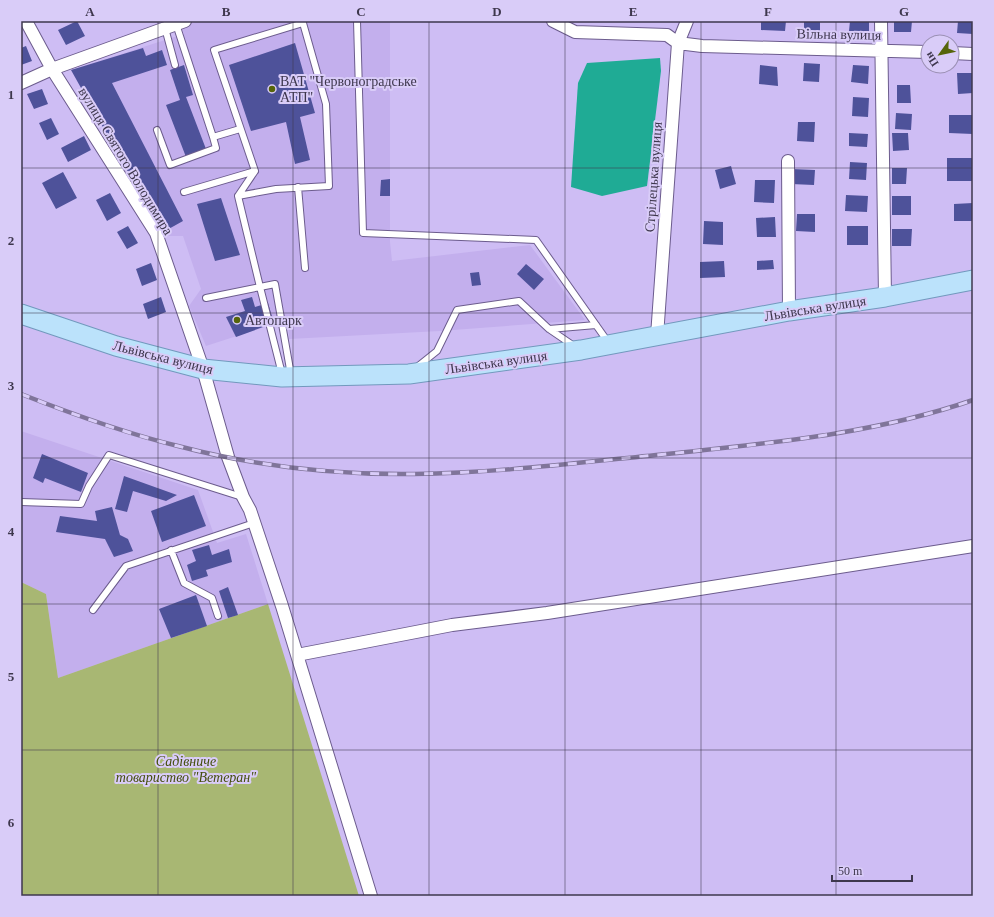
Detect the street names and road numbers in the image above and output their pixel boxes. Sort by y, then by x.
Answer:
street label: Вільна вулиця [796,26,882,43]
street label: вулиця Святого Володимира [76,85,176,238]
street label: Стрілецька вулиця [642,121,665,233]
street label: Львівська вулиця [763,293,868,324]
street label: Львівська вулиця [111,338,215,377]
street label: Львівська вулиця [444,348,549,377]

